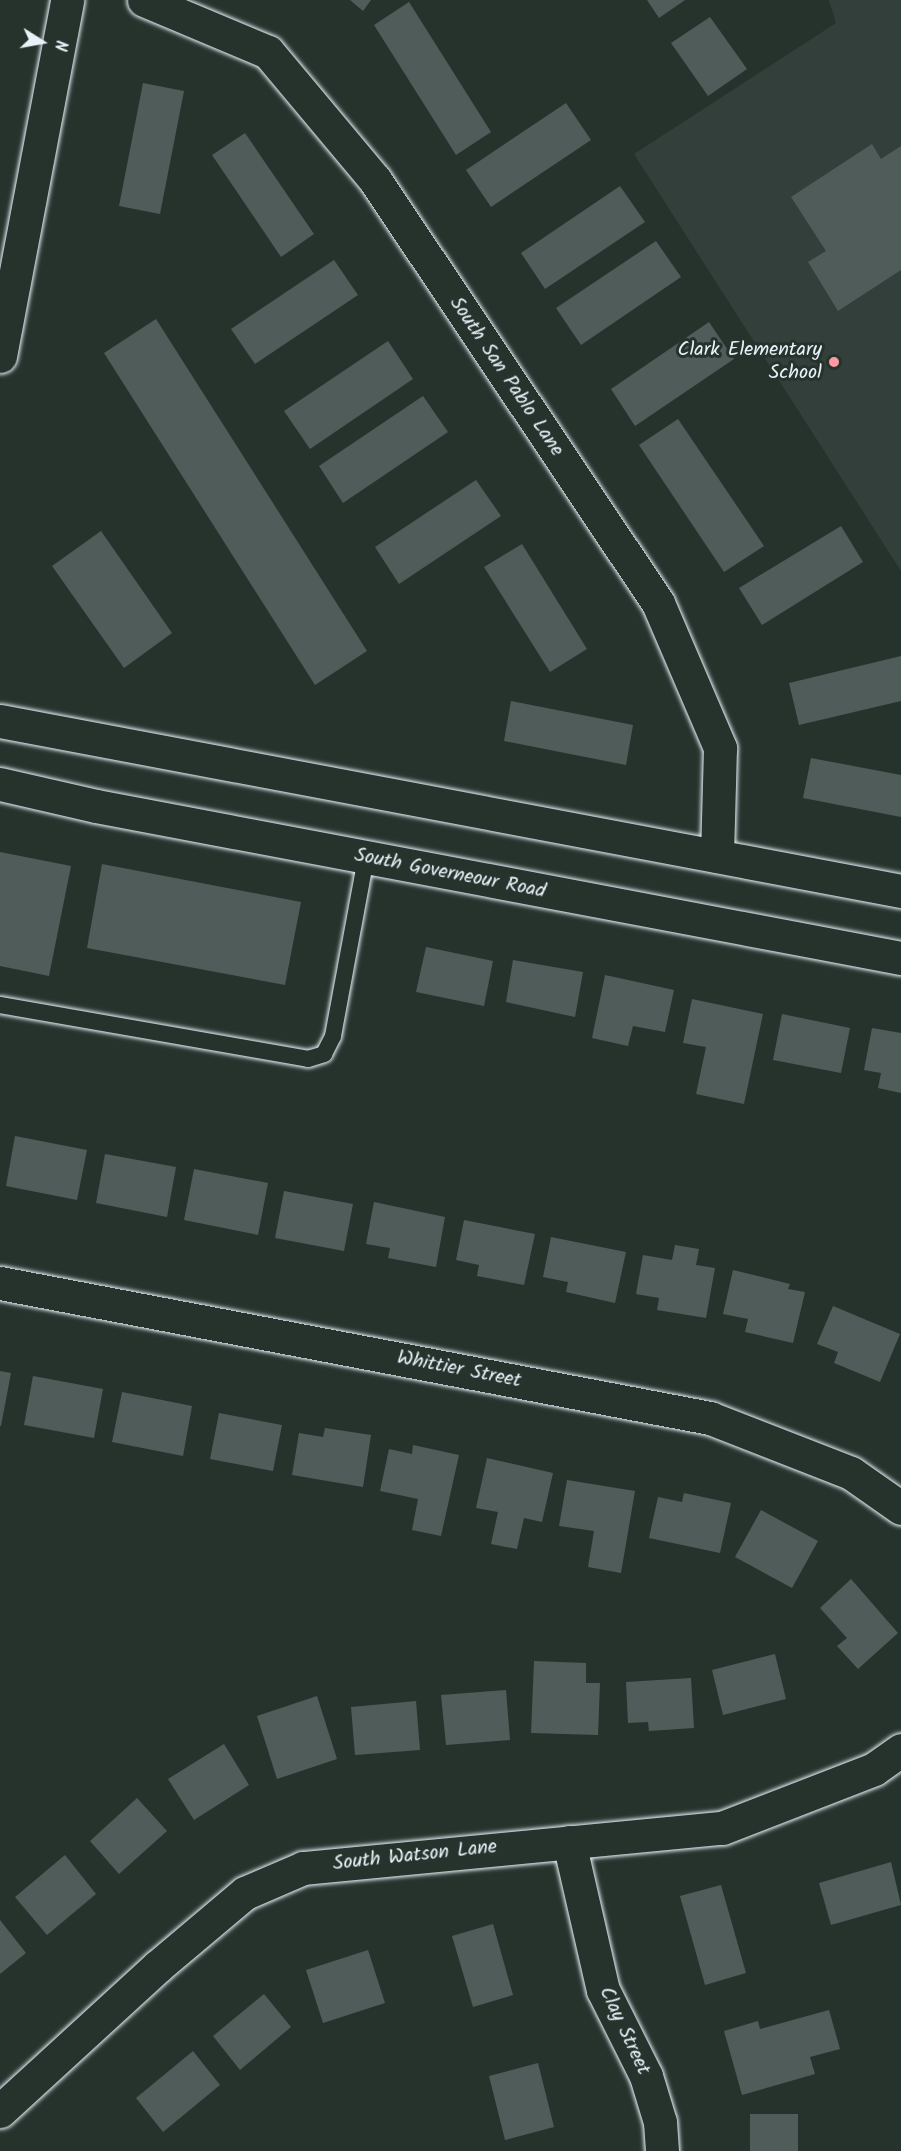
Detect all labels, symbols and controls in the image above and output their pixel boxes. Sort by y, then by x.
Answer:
north arrow [12,12,72,72]
text: N [47,38,73,53]
street label: South San Pablo Lane [444,293,568,461]
place label: Clark Elementary School [677,338,822,385]
marker: Clark Elementary School [827,355,841,369]
street label: South Governeour Road [352,844,548,904]
street label: Whittier Street [395,1346,523,1394]
street label: South Watson Lane [332,1835,498,1877]
street label: Clay Street [593,1983,655,2079]

